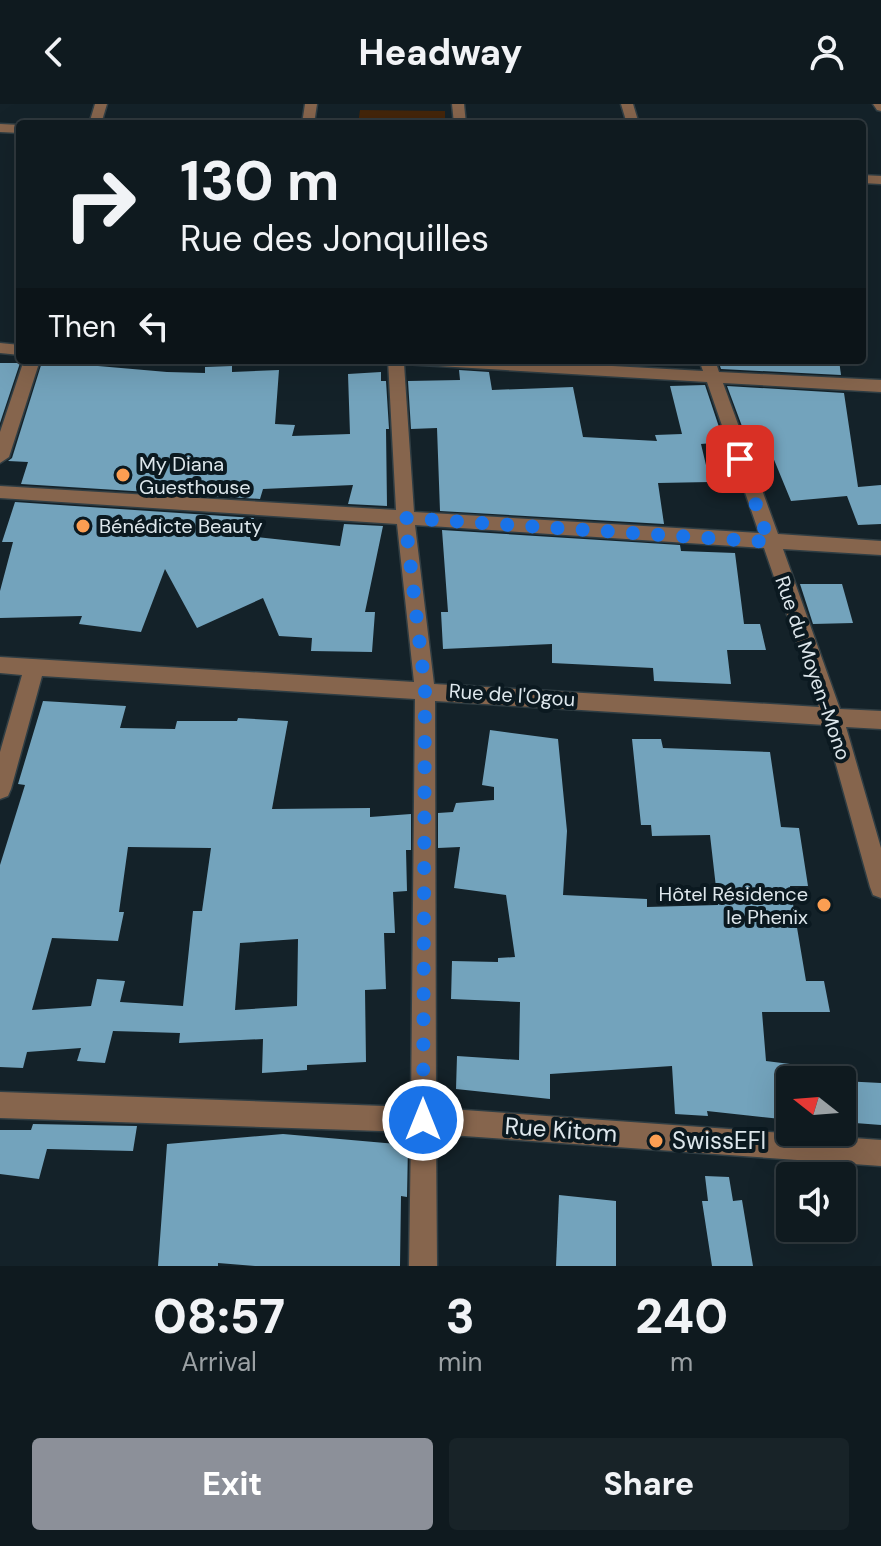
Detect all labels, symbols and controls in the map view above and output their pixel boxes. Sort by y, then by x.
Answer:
text: Headway [359,29,522,76]
icon: back [32,30,76,74]
icon: person [805,30,849,74]
text: 130 m [180,144,339,217]
icon: right [48,152,152,256]
text: Rue des Jonquilles [180,215,489,262]
icon: left [132,304,176,348]
text: Then [48,307,116,346]
pin [706,425,774,493]
icon: arrive [718,437,762,481]
place label: My Diana Guesthouse [139,451,251,500]
marker: My Diana Guesthouse [114,466,132,484]
place label: Bénédicte Beauty [99,513,263,539]
marker: Bénédicte Beauty [74,517,92,535]
street label: Rue du Moyen-Mono [769,572,857,764]
street label: Rue de l'Ogou [448,678,576,712]
place label: Hôtel Résidence le Phenix [659,881,808,930]
marker: Hôtel Résidence le Phenix [815,896,833,914]
north arrow [776,1066,856,1146]
map controls [776,1066,856,1242]
position arrow [381,1078,465,1162]
street label: Rue Kitom [504,1110,618,1149]
place label: SwissEFI [672,1125,766,1156]
marker: SwissEFI [647,1132,665,1150]
button: sound [776,1162,856,1242]
text: 08:57 [153,1285,285,1348]
text: 3 [446,1285,475,1348]
text: 240 [635,1285,728,1348]
text: Arrival [181,1345,257,1379]
text: min [438,1345,482,1379]
text: m [670,1345,693,1379]
button: Exit [32,1438,433,1530]
button: Share [449,1438,849,1530]

